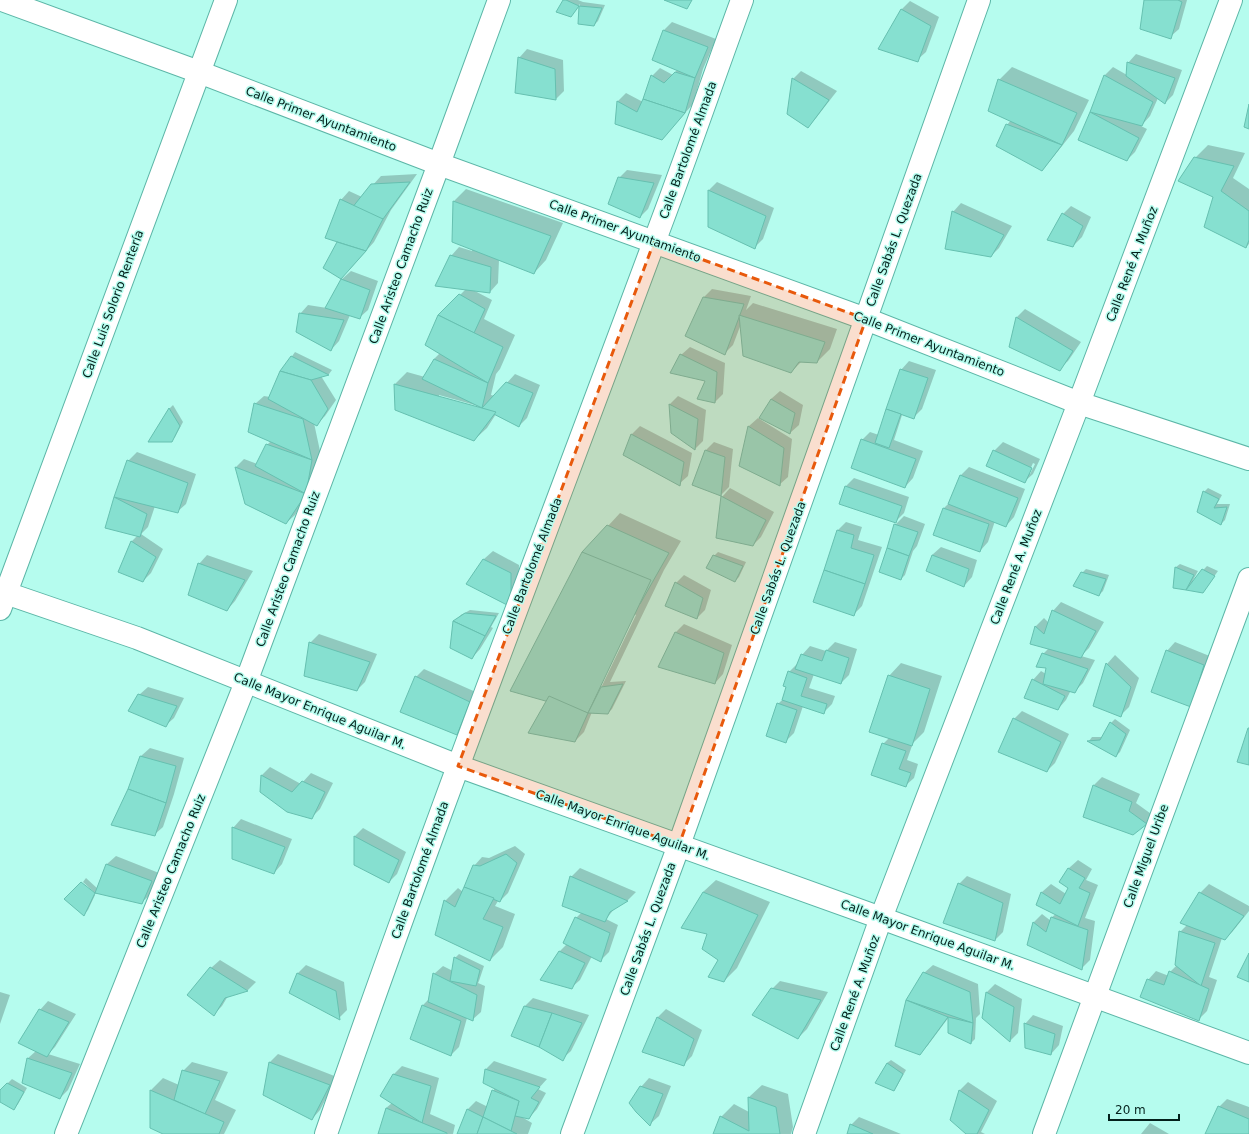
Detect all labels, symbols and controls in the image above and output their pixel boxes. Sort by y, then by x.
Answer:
street label: Calle Bartolomé Almada [657,79,719,221]
street label: Calle Primer Ayuntamiento [244,84,398,154]
street label: Calle Sabás L. Quezada [863,171,925,309]
street label: Calle Aristeo Camacho Ruiz [366,186,436,346]
street label: Calle Primer Ayuntamiento [547,197,703,265]
street label: Calle René A. Muñoz [1104,204,1160,324]
street label: Calle Luis Solorio Rentería [80,228,146,380]
street label: Calle Primer Ayuntamiento [852,309,1006,379]
street label: Calle Aristeo Camacho Ruiz [253,489,323,649]
street label: Calle Bartolomé Almada [499,496,565,636]
street label: Calle Sabás L. Quezada [747,499,809,637]
street label: Calle René A. Muñoz [988,507,1044,627]
street label: Calle Mayor Enrique Aguilar M. [232,670,408,752]
street label: Calle Mayor Enrique Aguilar M. [534,787,712,863]
street label: Calle Aristeo Camacho Ruiz [134,792,208,950]
street label: Calle Bartolomé Almada [389,799,451,941]
street label: Calle Miguel Uribe [1121,802,1171,910]
street label: Calle Sabás L. Quezada [617,860,679,998]
street label: Calle Mayor Enrique Aguilar M. [839,897,1017,973]
street label: Calle René A. Muñoz [827,933,883,1053]
scale bar [1109,1096,1179,1122]
text: 20 m [1115,1103,1146,1117]

